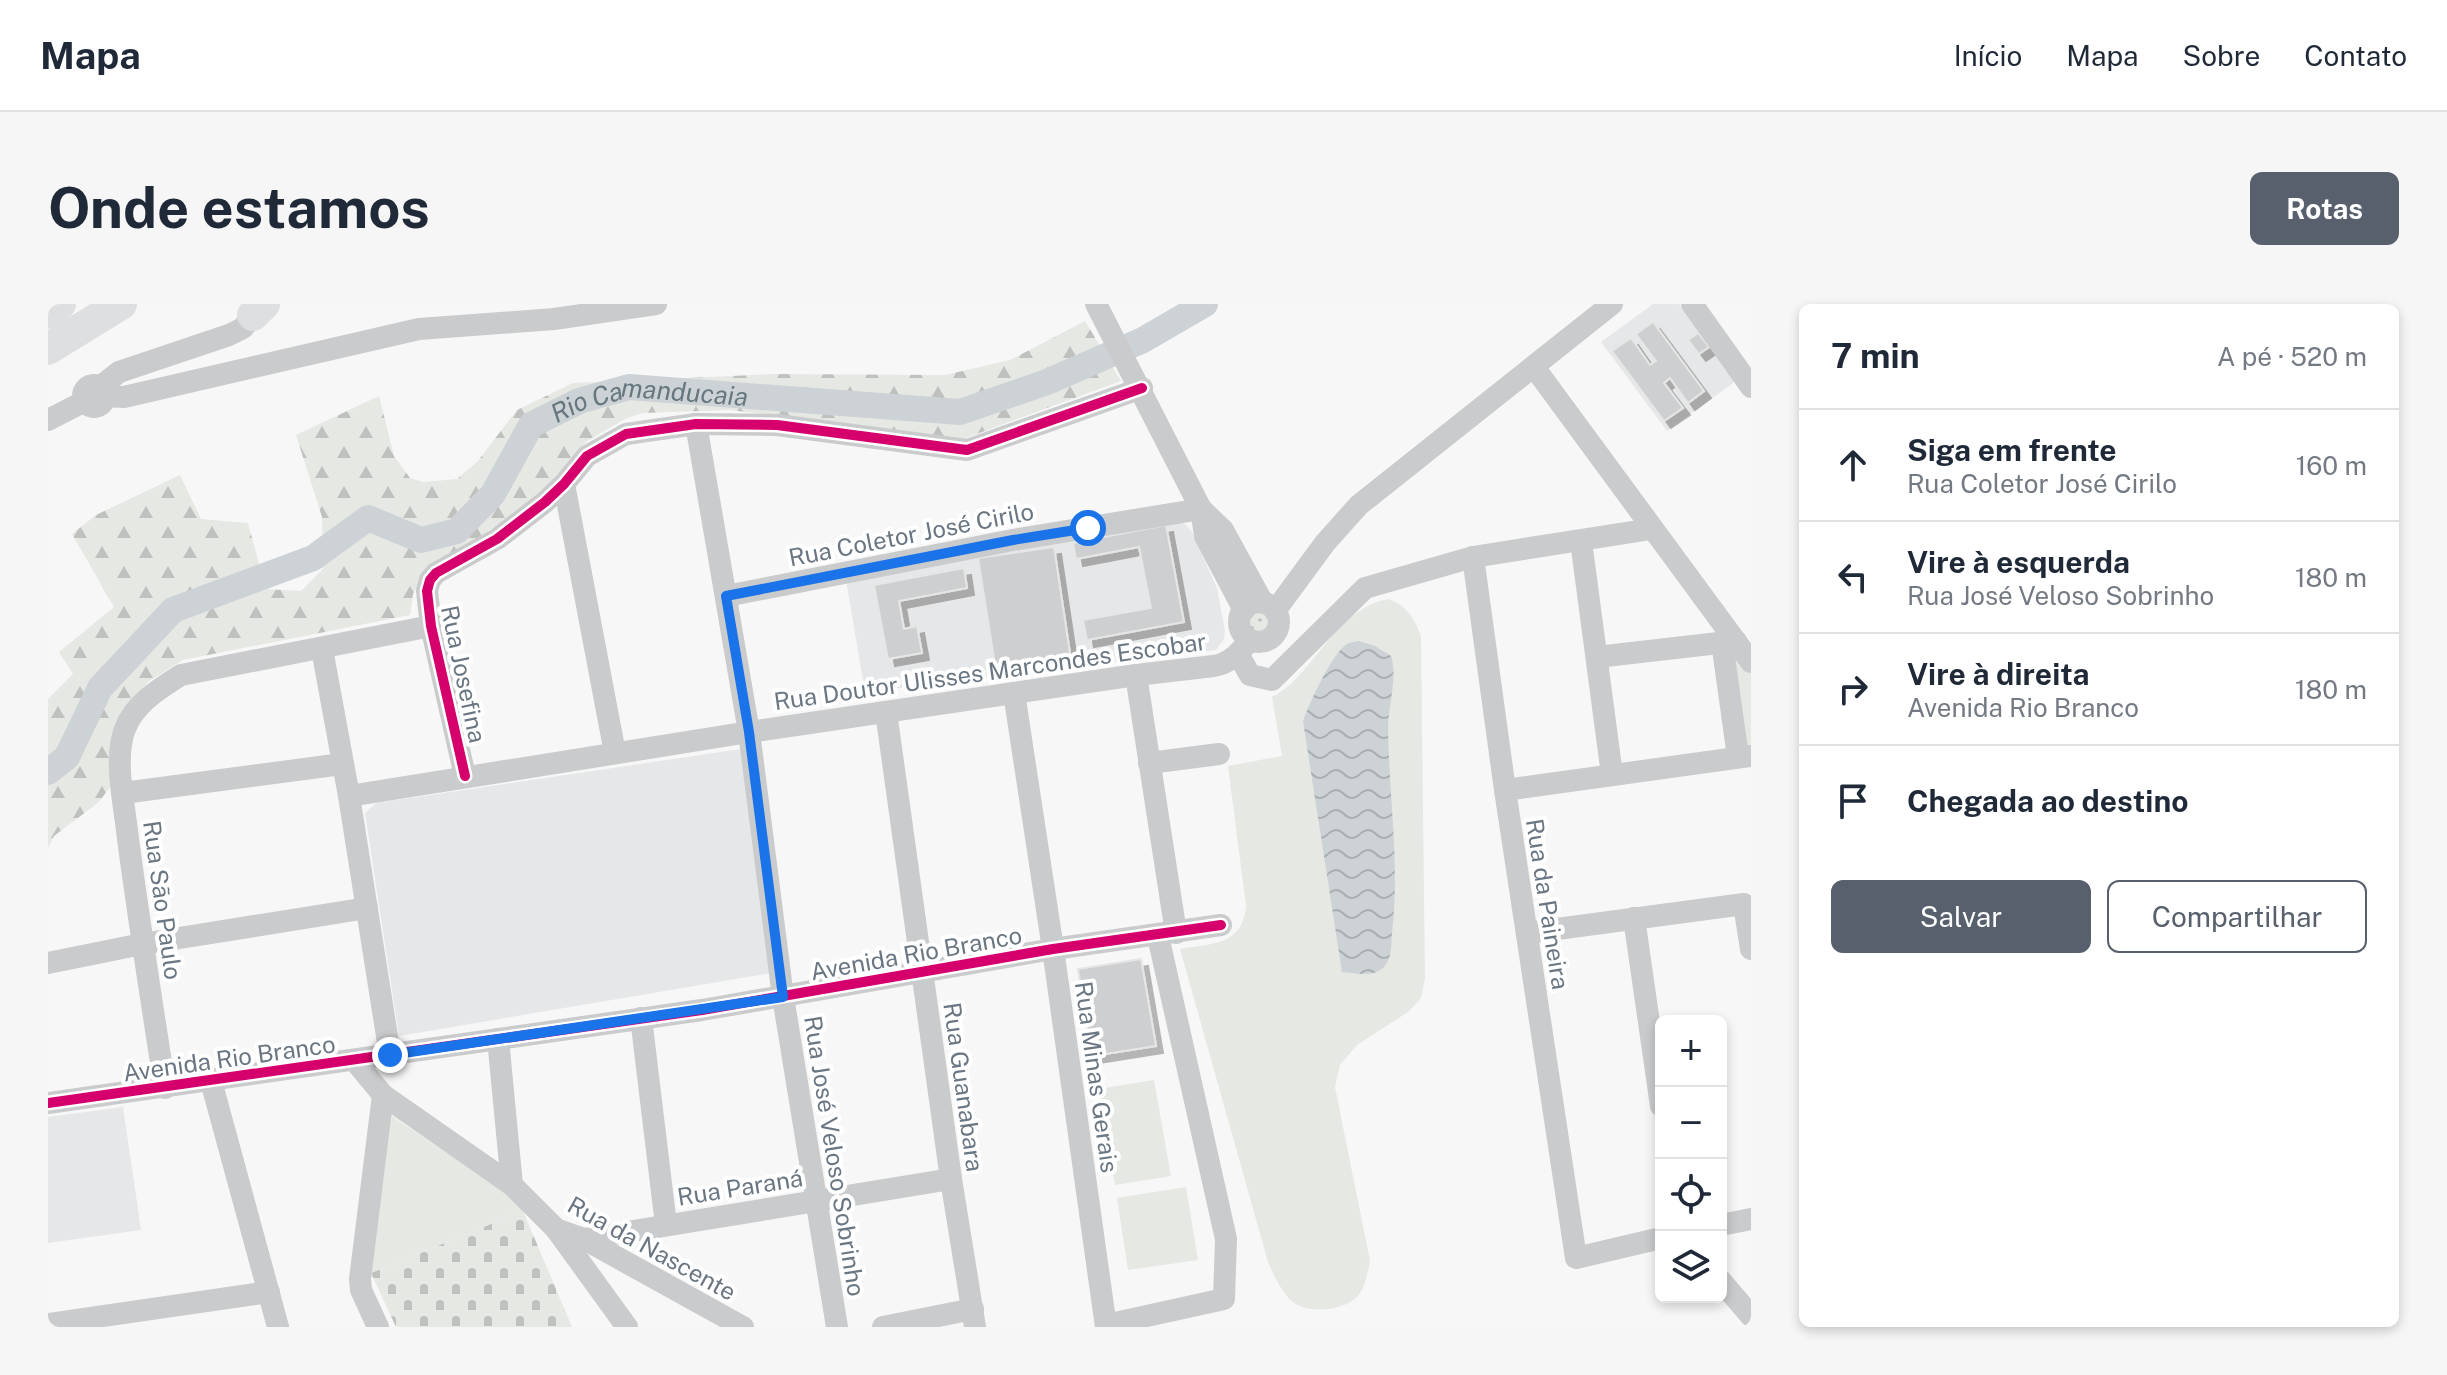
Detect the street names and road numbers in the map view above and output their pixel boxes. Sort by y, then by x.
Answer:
street label: Rua Coletor José Cirilo [786,496,1036,572]
street label: Rua Josefina [436,603,492,745]
street label: Rua Doutor Ulisses Marcondes Escobar [772,627,1208,715]
street label: Rua da Paineira [1521,817,1575,991]
street label: Rua São Paulo [138,819,188,981]
street label: Avenida Rio Branco [808,921,1024,985]
street label: Rua Minas Gerais [1070,980,1124,1174]
street label: Rua Guanabara [938,1001,990,1173]
street label: Rua José Veloso Sobrinho [799,1014,871,1298]
street label: Avenida Rio Branco [121,1029,337,1087]
street label: Rua Paraná [675,1163,805,1211]
street label: Rua da Nascente [563,1190,741,1306]

